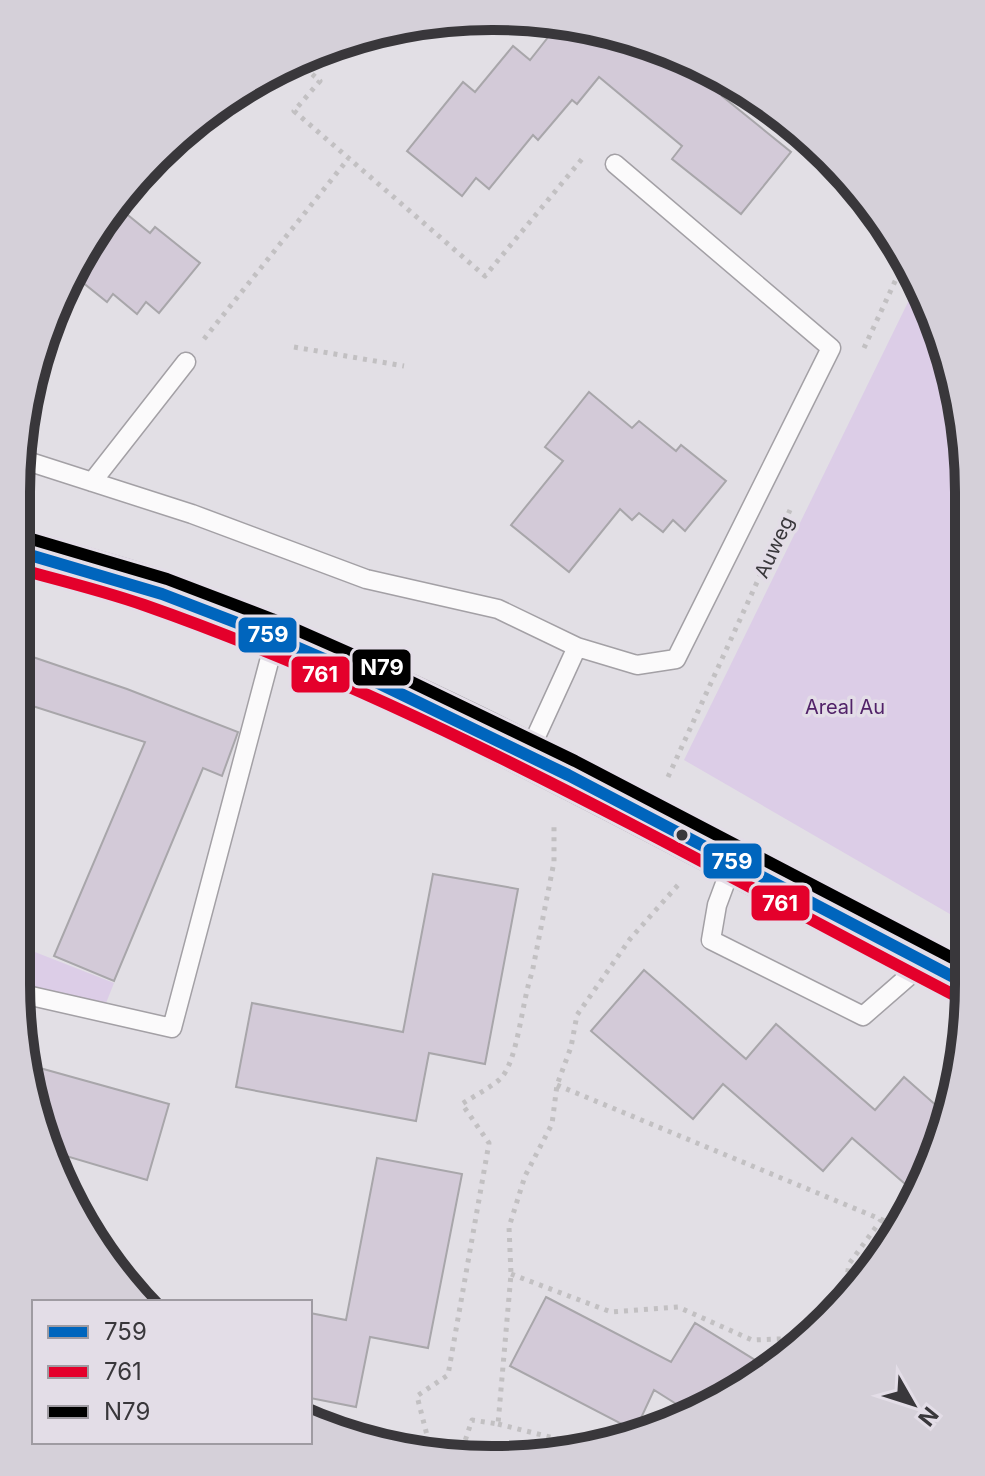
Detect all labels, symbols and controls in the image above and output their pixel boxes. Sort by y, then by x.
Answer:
street label: Auweg [749,512,799,582]
line badge: 759 [237,616,298,654]
text: 759 [248,621,288,647]
line badge: N79 [351,648,412,687]
text: N79 [360,654,404,680]
line badge: 761 [290,655,351,694]
text: 761 [302,661,338,687]
park label: Areal Au [805,695,885,719]
unlabelled marker [674,827,690,843]
line badge: 759 [702,842,763,880]
text: 759 [712,848,752,874]
line badge: 761 [750,884,811,922]
text: 761 [762,890,798,916]
legend [32,1300,312,1444]
text: 759 [104,1317,147,1346]
text: 761 [104,1357,142,1386]
north arrow [873,1364,953,1444]
text: N79 [104,1397,150,1426]
text: N [913,1402,944,1431]

